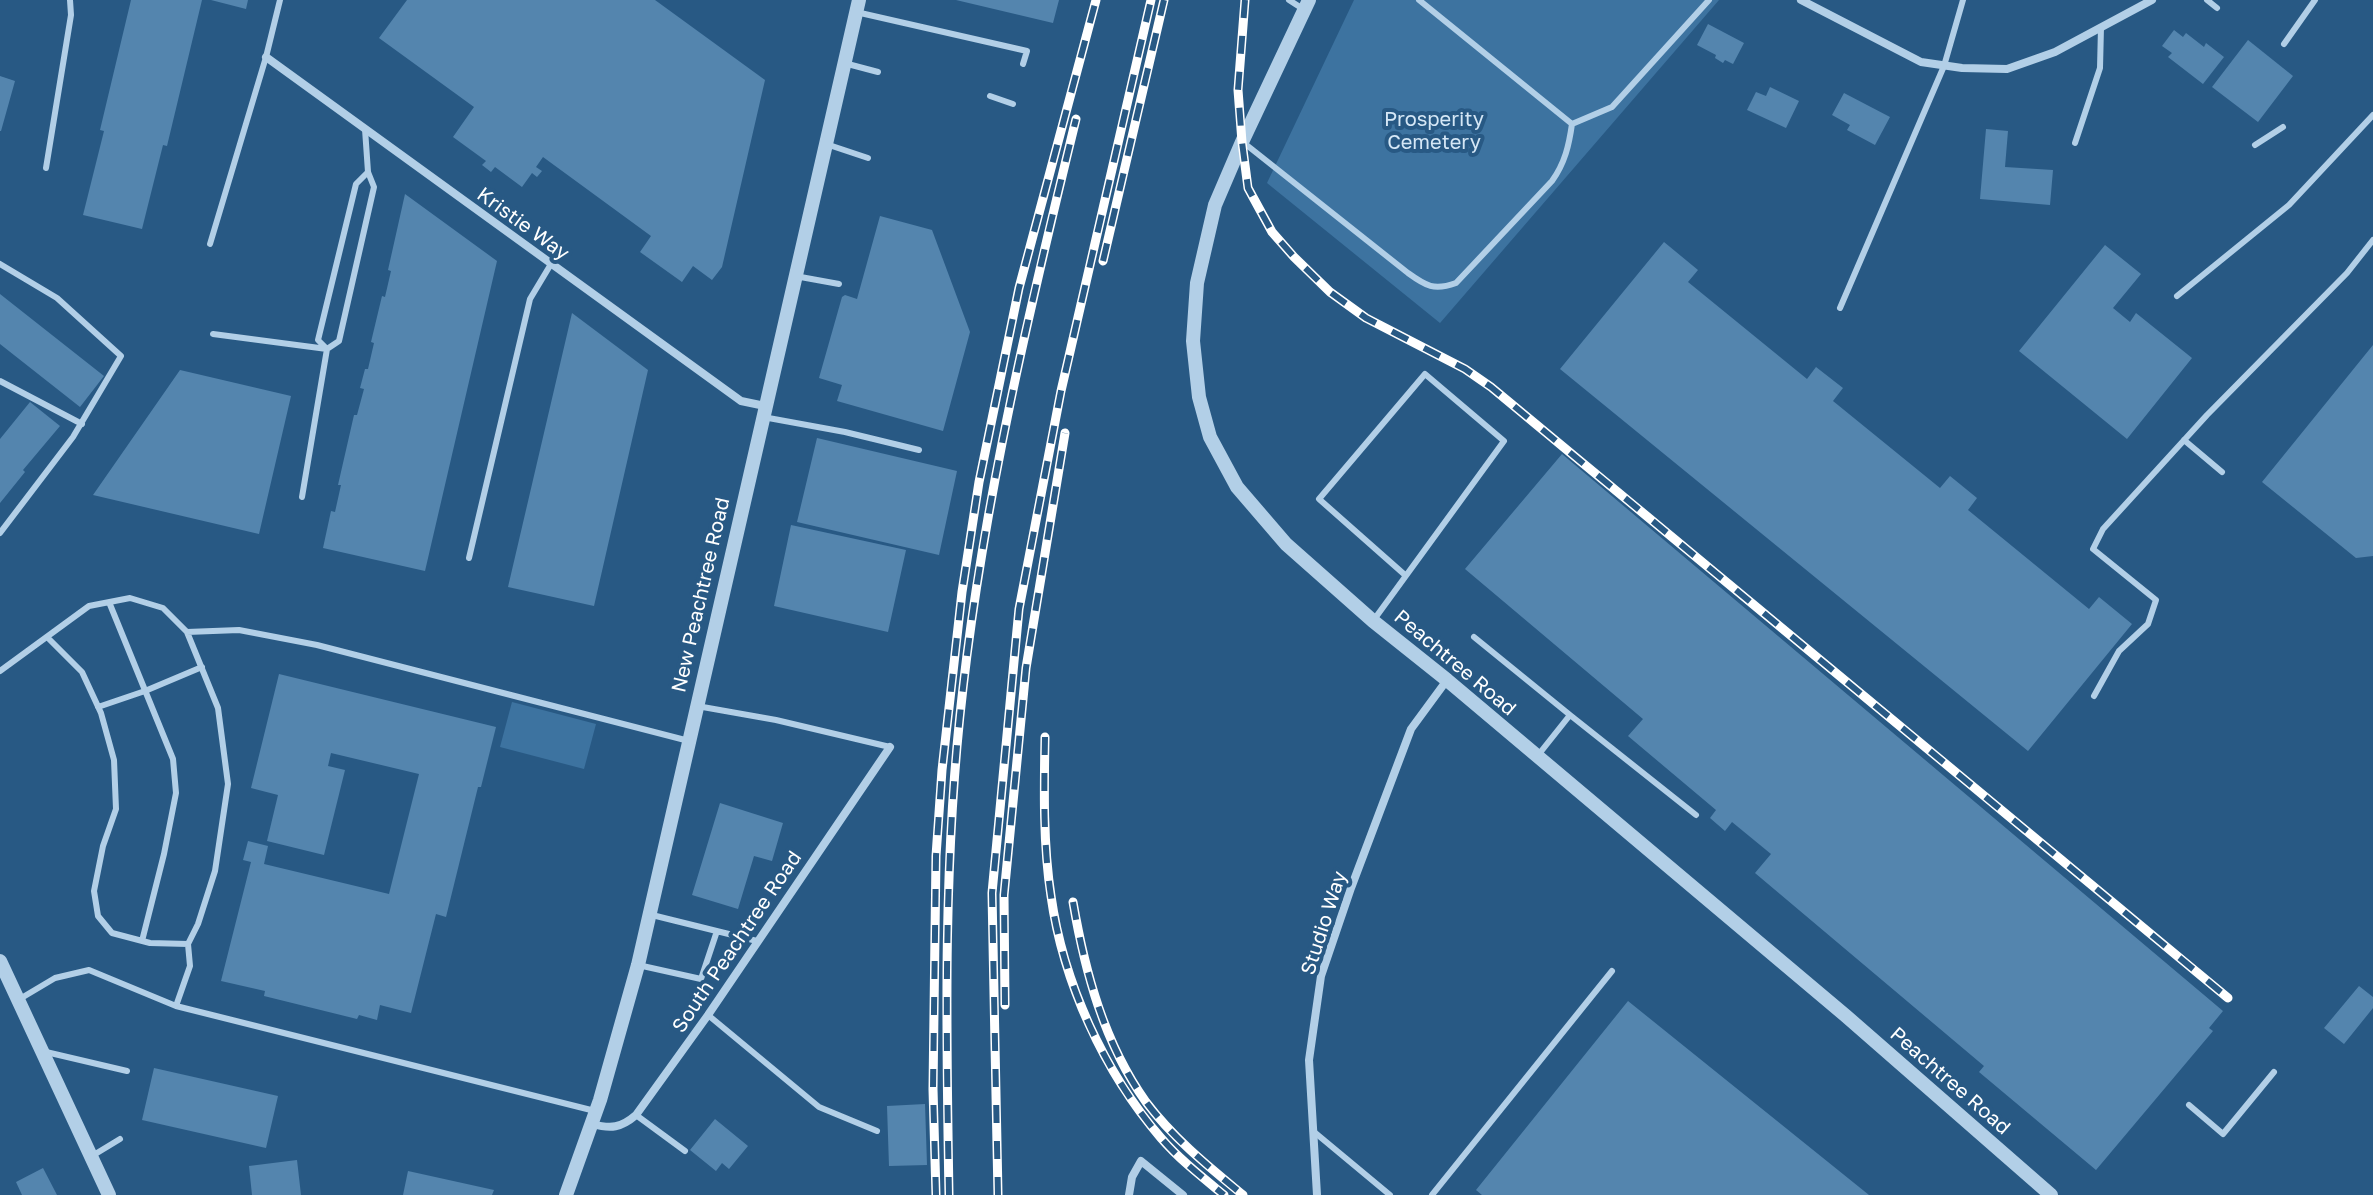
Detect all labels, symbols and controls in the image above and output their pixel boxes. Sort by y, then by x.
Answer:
park label: Prosperity Cemetery [1384,108,1484,155]
street label: Kristie Way [472,183,574,265]
street label: New Peachtree Road [667,495,735,695]
street label: Peachtree Road [1389,605,1521,721]
street label: South Peachtree Road [667,847,807,1037]
street label: Studio Way [1296,868,1352,978]
street label: Peachtree Road [1885,1022,2015,1140]

